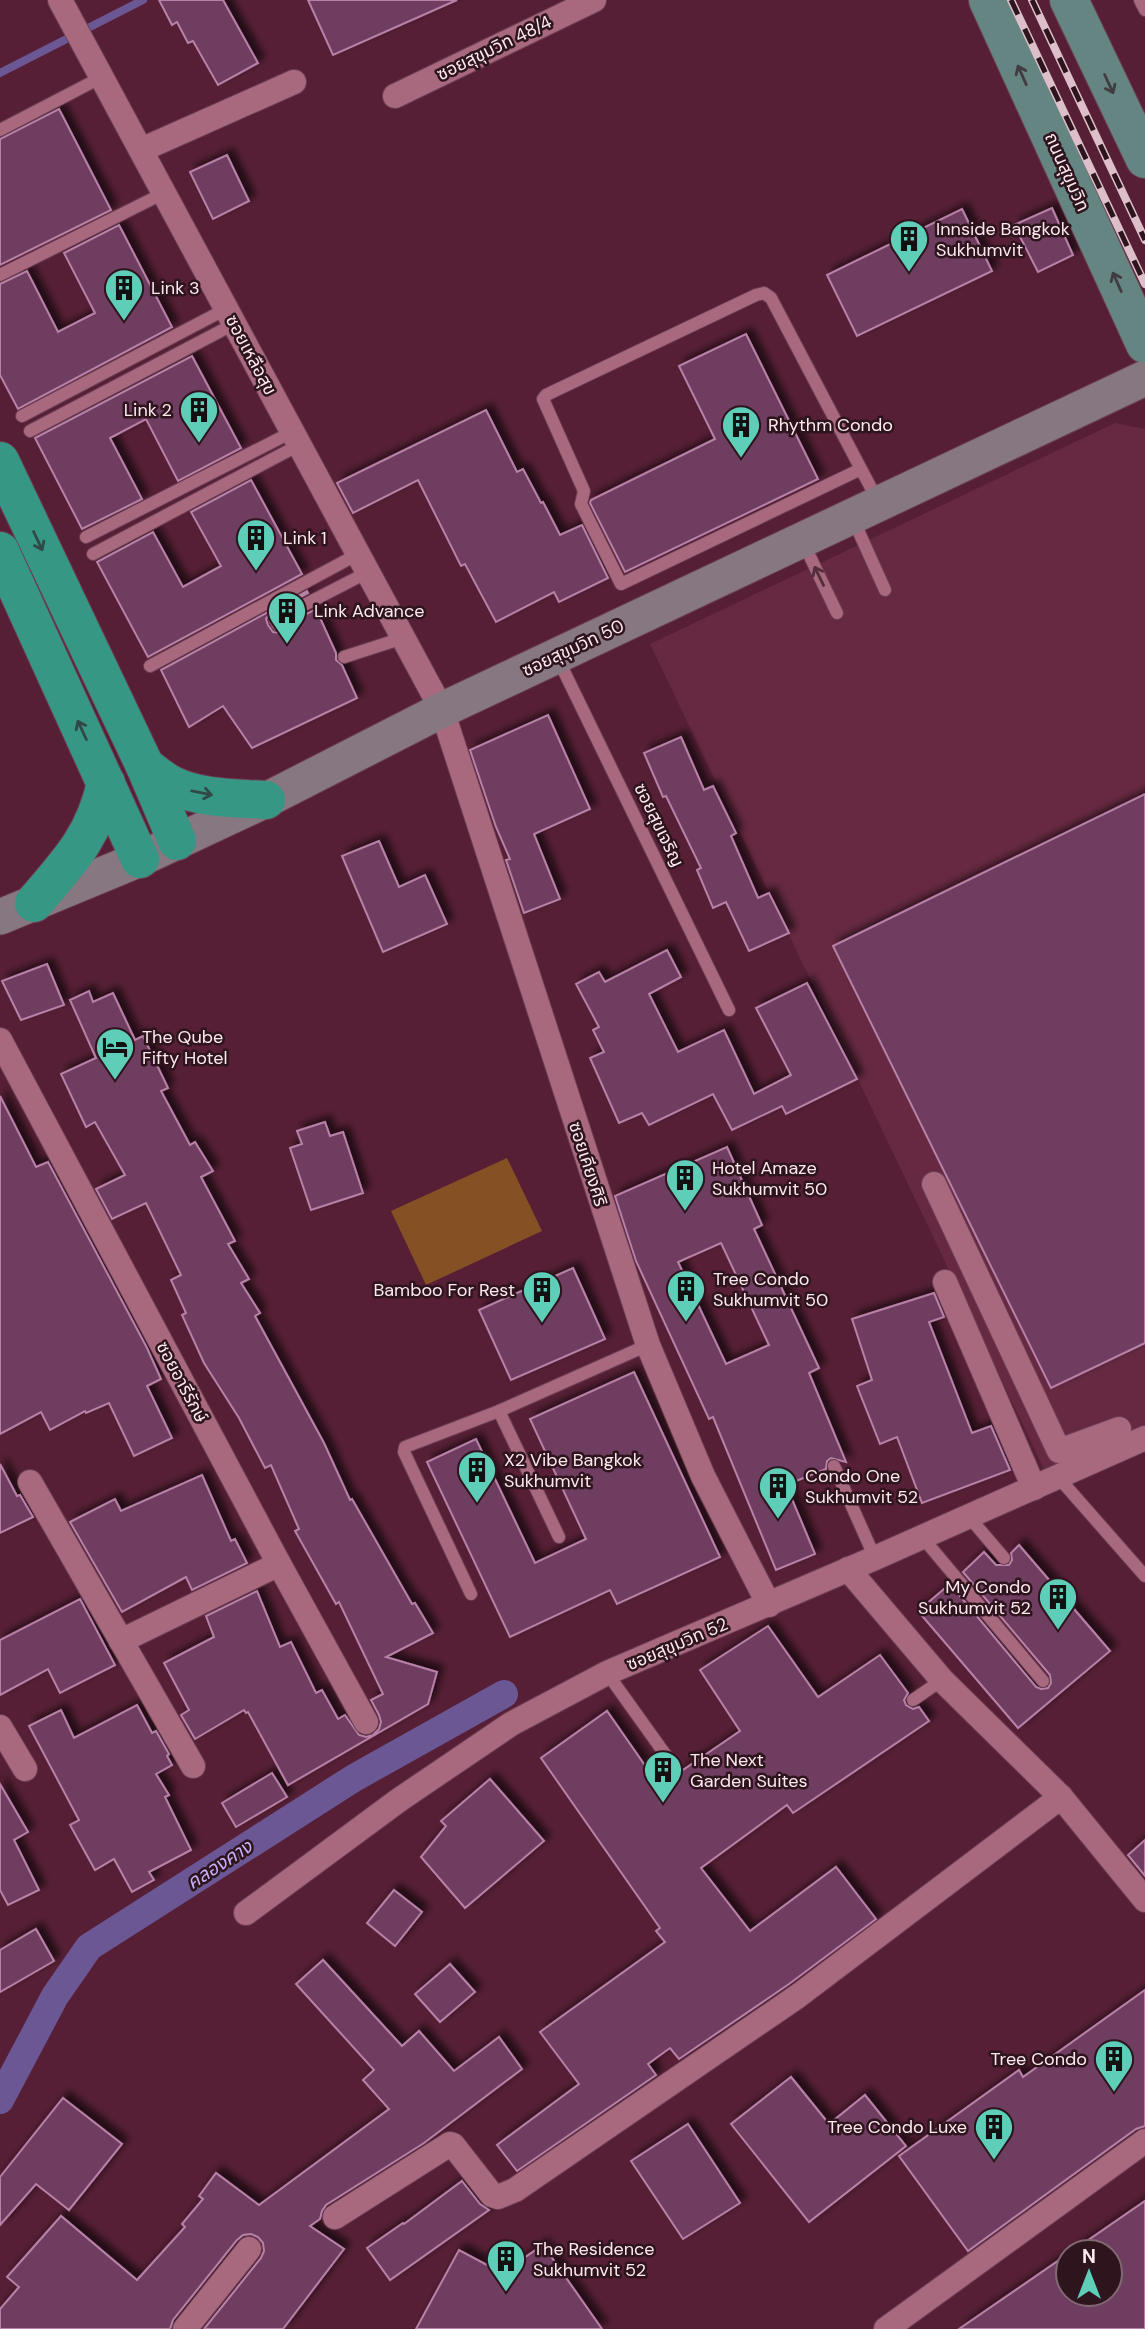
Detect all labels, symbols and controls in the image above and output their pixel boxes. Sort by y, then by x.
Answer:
street label: ซอยสุขุมวิท 48/4 [433,10,555,86]
one-way arrow [1015,65,1028,86]
one-way arrow [1103,73,1116,94]
street label: ถนนสุขุมวิท [1039,129,1095,215]
place label: Innside Bangkok Sukhumvit [936,217,1070,262]
building icon: Innside Bangkok Sukhumvit [888,218,930,273]
building icon: Link 3 [103,267,145,322]
one-way arrow [1110,272,1123,293]
place label: Link 3 [151,276,200,300]
street label: ซอยเหลือสุข [220,311,282,399]
building icon: Link 2 [178,389,220,444]
place label: Link 2 [124,398,172,422]
building icon: Rhythm Condo [720,404,762,459]
place label: Rhythm Condo [768,413,893,437]
building icon: Link 1 [235,517,277,572]
place label: Link 1 [283,526,327,550]
one-way arrow [32,530,45,551]
one-way arrow [812,566,826,587]
building icon: Link Advance [266,590,308,645]
place label: Link Advance [314,599,424,623]
street label: ซอยสุขุมวิท 50 [518,614,628,682]
one-way arrow [75,720,88,741]
street label: ซอยสุขเจริญ [628,779,690,871]
one-way arrow [190,787,213,801]
place label: The Qube Fifty Hotel [142,1025,228,1070]
hotel icon: The Qube Fifty Hotel [94,1026,136,1081]
street label: ซอยเคียงศิริ [563,1119,613,1210]
place label: Hotel Amaze Sukhumvit 50 [712,1156,827,1201]
building icon: Hotel Amaze Sukhumvit 50 [664,1157,706,1212]
place label: Tree Condo Sukhumvit 50 [713,1267,828,1312]
building icon: Tree Condo Sukhumvit 50 [665,1268,707,1323]
building icon: Bamboo For Rest [521,1269,563,1324]
place label: Bamboo For Rest [373,1278,515,1302]
street label: ซอยอารีรักษ์ [151,1337,213,1427]
place label: X2 Vibe Bangkok Sukhumvit [504,1448,642,1493]
building icon: X2 Vibe Bangkok Sukhumvit [456,1449,498,1504]
place label: Condo One Sukhumvit 52 [805,1464,918,1509]
building icon: Condo One Sukhumvit 52 [757,1465,799,1520]
place label: My Condo Sukhumvit 52 [918,1575,1031,1620]
building icon: My Condo Sukhumvit 52 [1037,1576,1079,1631]
street label: ซอยสุขุมวิท 52 [623,1612,731,1676]
place label: The Next Garden Suites [690,1748,808,1793]
building icon: The Next Garden Suites [642,1749,684,1804]
water label: คลองคาง [182,1834,257,1895]
building icon: Tree Condo [1093,2038,1135,2093]
place label: Tree Condo [991,2047,1087,2071]
building icon: Tree Condo Luxe [973,2106,1015,2161]
place label: Tree Condo Luxe [827,2115,967,2139]
place label: The Residence Sukhumvit 52 [533,2237,655,2282]
building icon: The Residence Sukhumvit 52 [485,2238,527,2293]
north arrow [1054,2238,1124,2308]
text: N [1082,2244,1096,2269]

